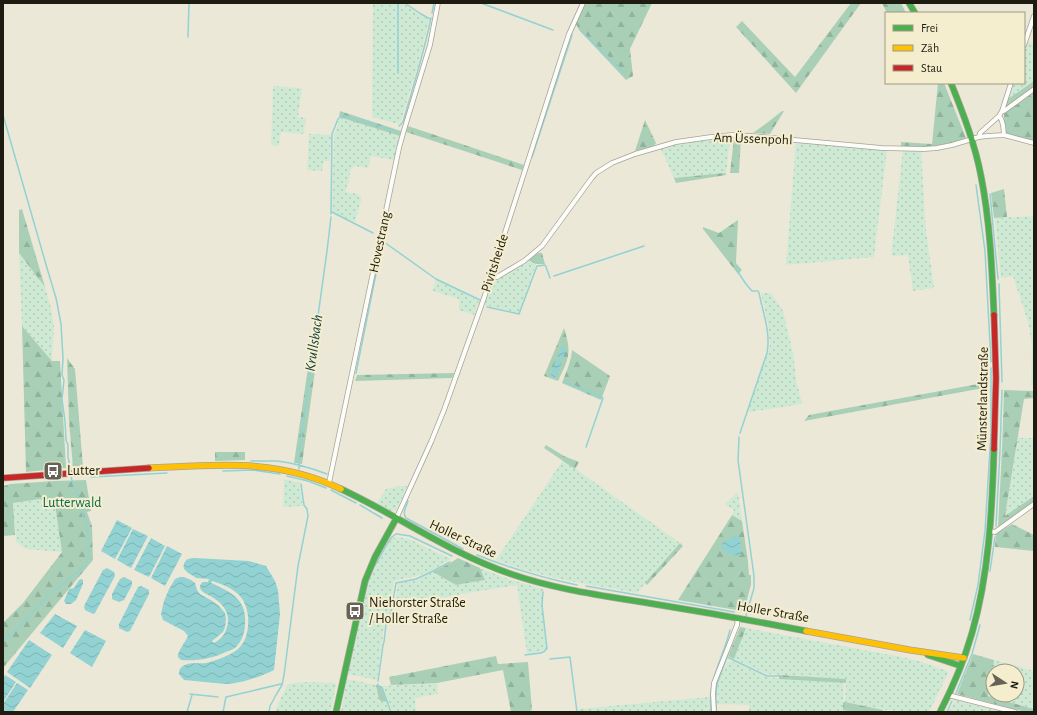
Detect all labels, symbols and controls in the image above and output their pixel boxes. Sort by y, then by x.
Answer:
legend [885,12,1025,84]
text: Frei [921,22,938,34]
text: Zäh [921,42,939,54]
text: Stau [921,62,942,74]
street label: Am Üssenpohl [713,128,793,147]
street label: Hovestrang [367,210,393,274]
street label: Pivitsheide [479,232,511,294]
water label: Krullsbach [303,314,325,372]
street label: Münsterlandstraße [975,347,991,451]
bus stop icon: Lutter [42,460,64,482]
place label: Lutter [67,464,100,478]
park label: Lutterwald [42,496,102,510]
street label: Holler Straße [427,517,499,561]
place label: Niehorster Straße / Holler Straße [369,596,466,626]
street label: Holler Straße [736,599,810,625]
bus stop icon: Niehorster Straße / Holler Straße [344,600,366,622]
north arrow [985,663,1025,703]
text: N [1008,680,1020,690]

